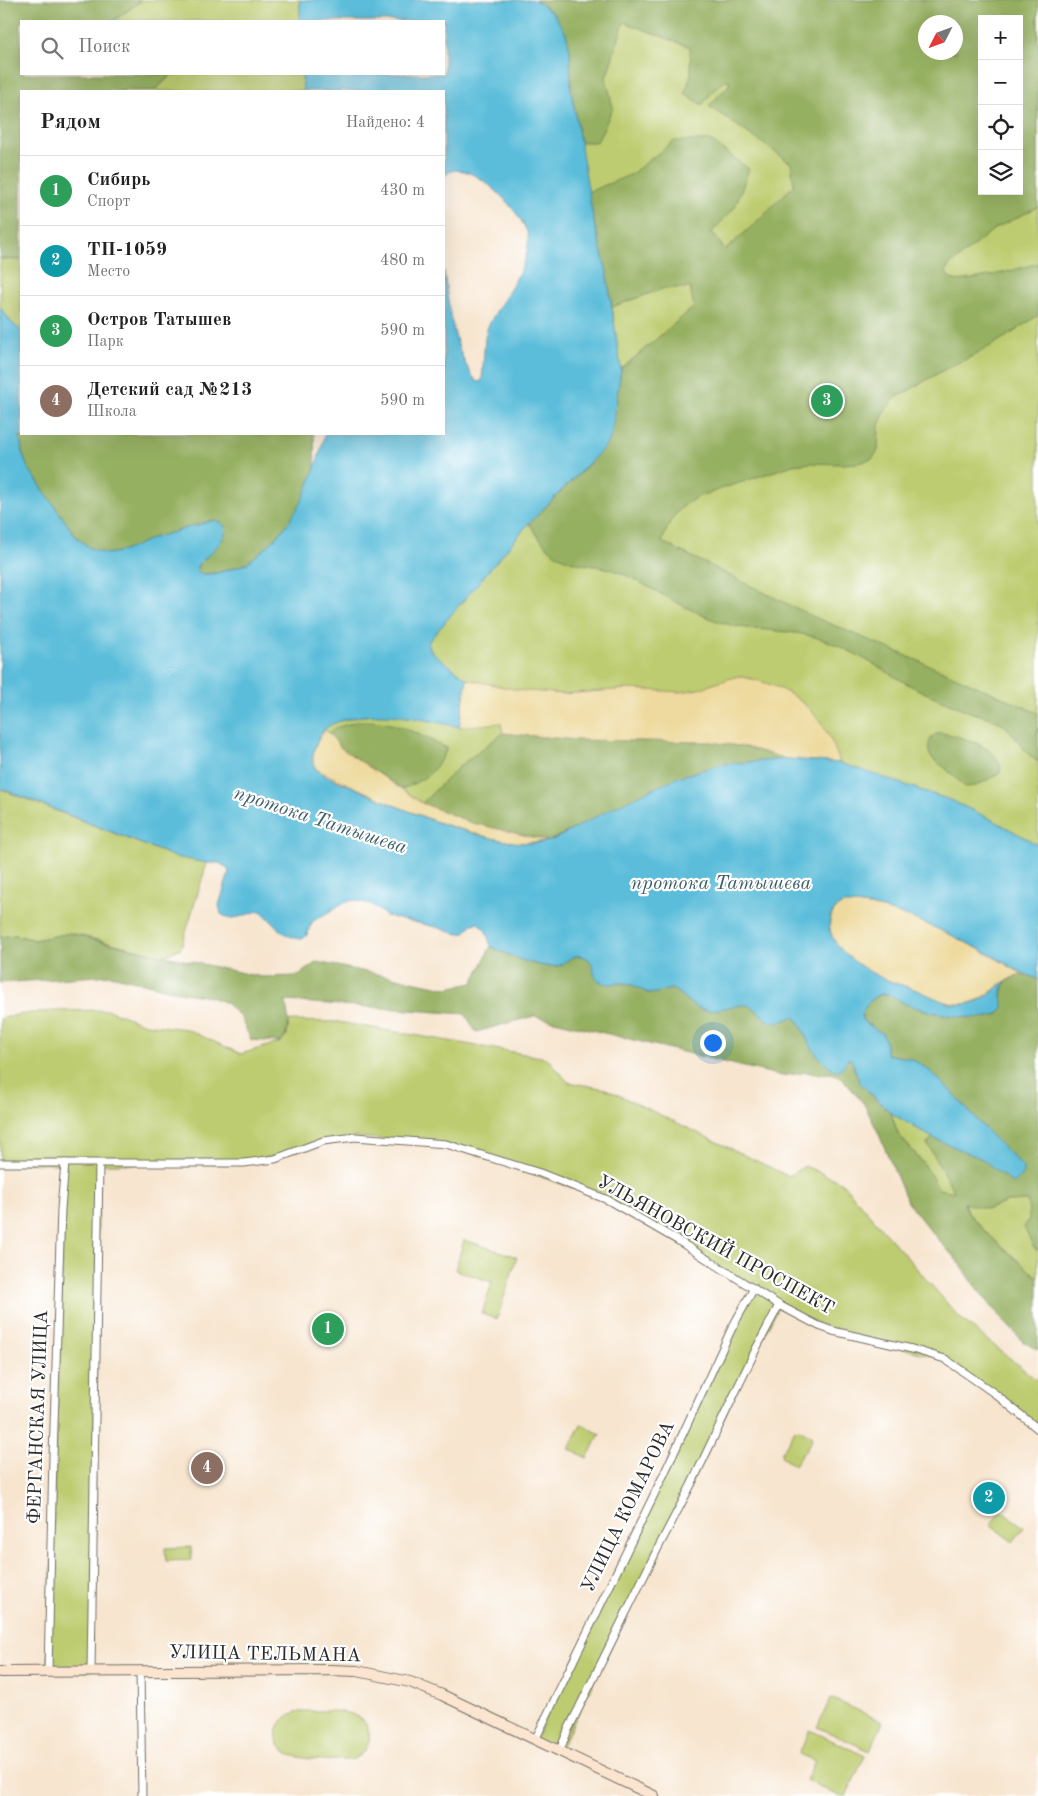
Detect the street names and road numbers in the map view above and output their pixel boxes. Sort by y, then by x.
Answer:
street label: УЛЬЯНОВСКИЙ ПРОСПЕКТ [593,1169,838,1319]
street label: ФЕРГАНСКАЯ УЛИЦА [26,1309,52,1525]
street label: УЛИЦА КОМАРОВА [579,1418,679,1596]
street label: УЛИЦА ТЕЛЬМАНА [169,1644,362,1666]

